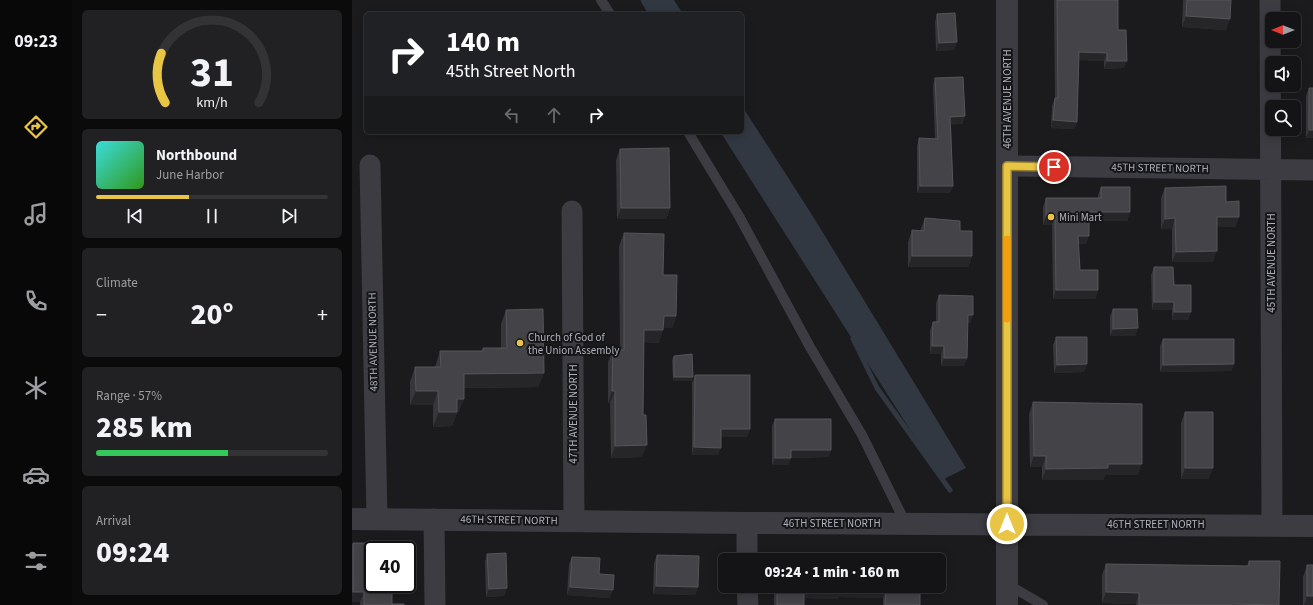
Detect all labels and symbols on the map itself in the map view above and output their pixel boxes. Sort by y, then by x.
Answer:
north arrow [1265,12,1301,48]
street label: 46TH AVENUE NORTH [1000,49,1015,149]
pin [1037,150,1071,184]
street label: 45TH STREET NORTH [1111,160,1209,176]
place label: Mini Mart [1059,210,1102,225]
marker: Mini Mart [1046,212,1056,222]
street label: 45TH AVENUE NORTH [1264,213,1279,313]
street label: 48TH AVENUE NORTH [365,292,381,392]
place label: Church of God of the Union Assembly [528,330,619,358]
marker: Church of God of the Union Assembly [515,338,525,348]
street label: 47TH AVENUE NORTH [566,364,581,464]
position arrow [986,503,1028,545]
street label: 46TH STREET NORTH [460,512,558,528]
street label: 46TH STREET NORTH [783,516,881,531]
street label: 46TH STREET NORTH [1107,517,1205,532]
speed limit sign: 40 [364,541,416,593]

